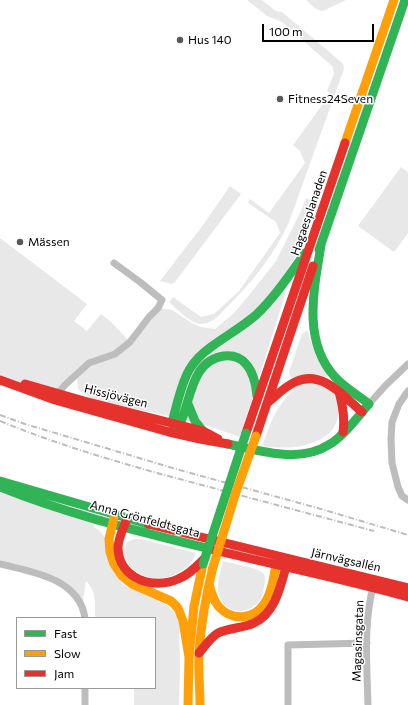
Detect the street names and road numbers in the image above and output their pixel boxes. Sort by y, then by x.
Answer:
street label: Hagaesplanaden [288,168,330,258]
street label: Hissjövägen [83,381,149,411]
street label: Anna Grönfeldtsgata [89,497,201,541]
street label: Järnvägsallén [310,545,382,575]
street label: Magasinsgatan [349,600,367,682]

